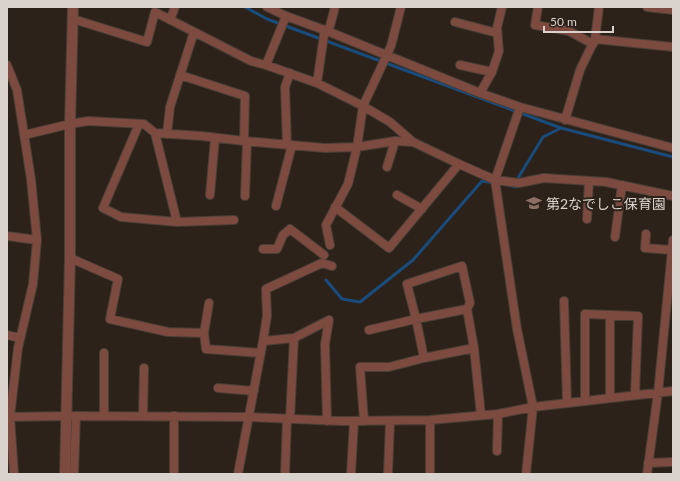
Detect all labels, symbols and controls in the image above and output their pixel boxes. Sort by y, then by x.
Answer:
scale bar [544,8,613,34]
text: 50 m [550,14,577,29]
school or university icon: 第2なでしこ保育園 [525,194,543,212]
place label: 第2なでしこ保育園 [546,195,666,212]

